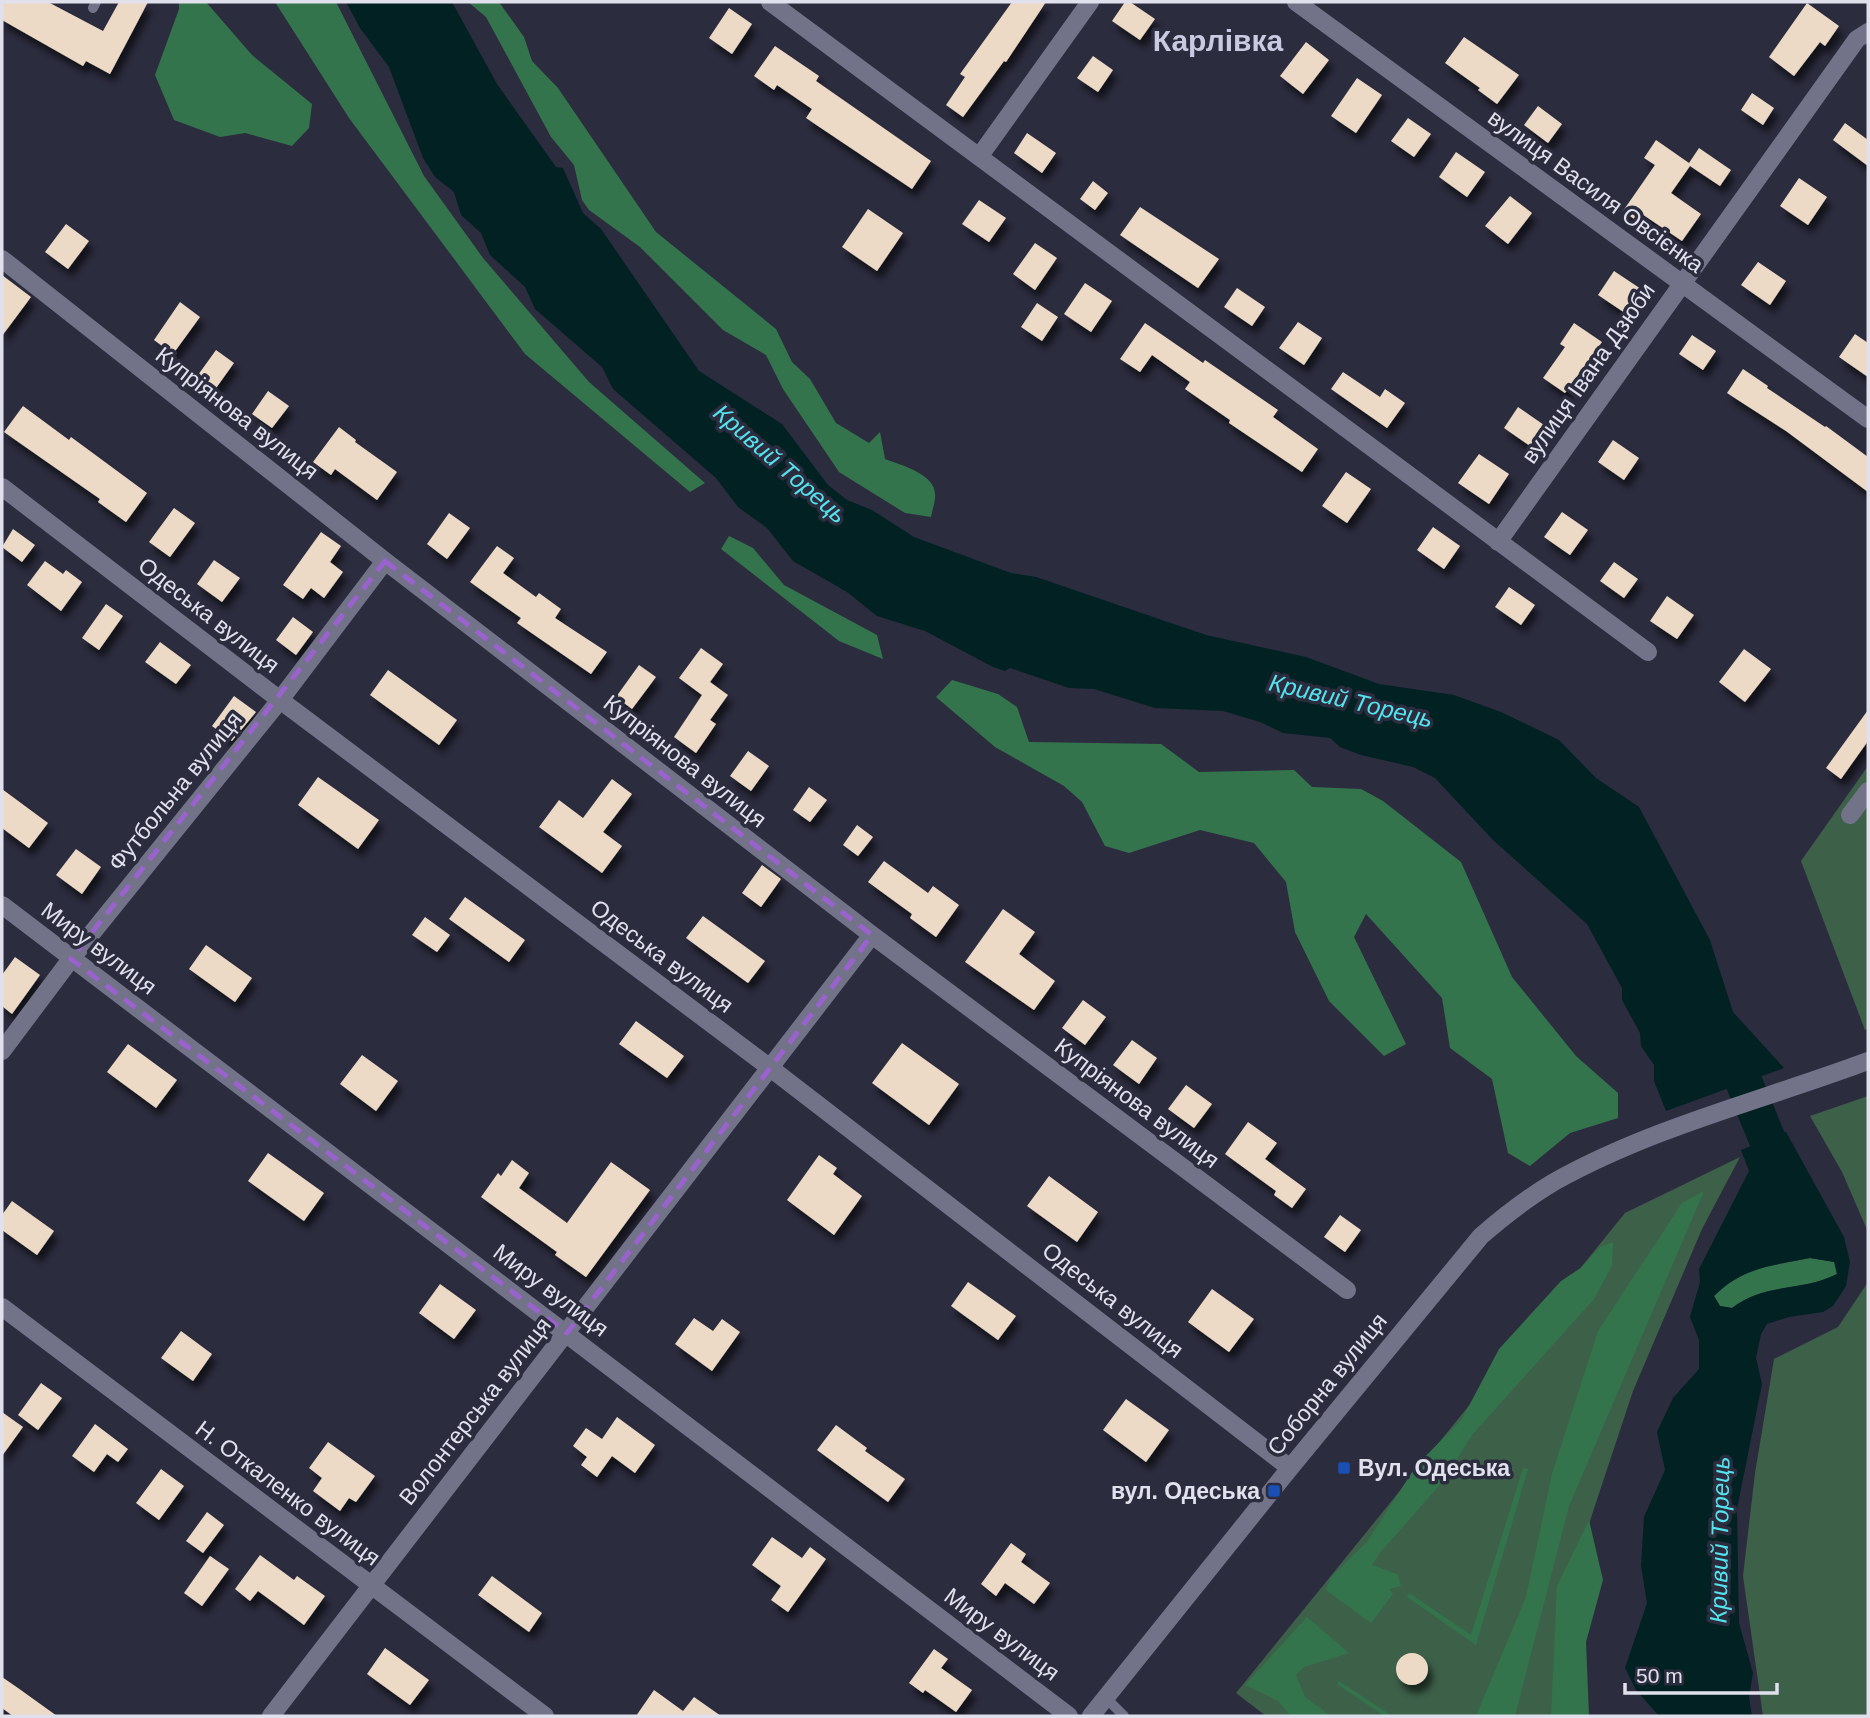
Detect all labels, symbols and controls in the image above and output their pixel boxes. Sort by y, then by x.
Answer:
district label: Карлівка [1153,24,1284,57]
street label: вулиця Василя Овсієнка [1483,104,1709,278]
street label: вулиця Івана Дзюби [1516,278,1660,468]
street label: Купріянова вулиця [151,342,323,484]
water label: Кривий Торець [708,399,852,529]
street label: Одеська вулиця [133,552,285,678]
water label: Кривий Торець [1267,669,1436,732]
street label: Купріянова вулиця [599,690,771,832]
street label: Футбольна вулиця [103,706,247,876]
street label: Одеська вулиця [586,894,738,1018]
street label: Миру вулиця [36,896,162,1000]
street label: Купріянова вулиця [1050,1033,1224,1173]
street label: Одеська вулиця [1037,1237,1189,1363]
street label: Миру вулиця [488,1238,614,1342]
street label: Соборна вулиця [1262,1308,1392,1460]
street label: Волонтерська вулиця [394,1312,556,1510]
street label: Н. Откаленко вулиця [191,1415,385,1571]
place label: Вул. Одеська [1358,1455,1510,1481]
water label: Кривий Торець [1705,1456,1734,1624]
marker: Вул. Одеська [1336,1460,1352,1476]
place label: вул. Одеська [1111,1478,1260,1504]
marker: вул. Одеська [1266,1483,1282,1499]
street label: Миру вулиця [939,1582,1065,1686]
scale bar [1625,1652,1777,1696]
text: 50 m [1636,1664,1683,1687]

